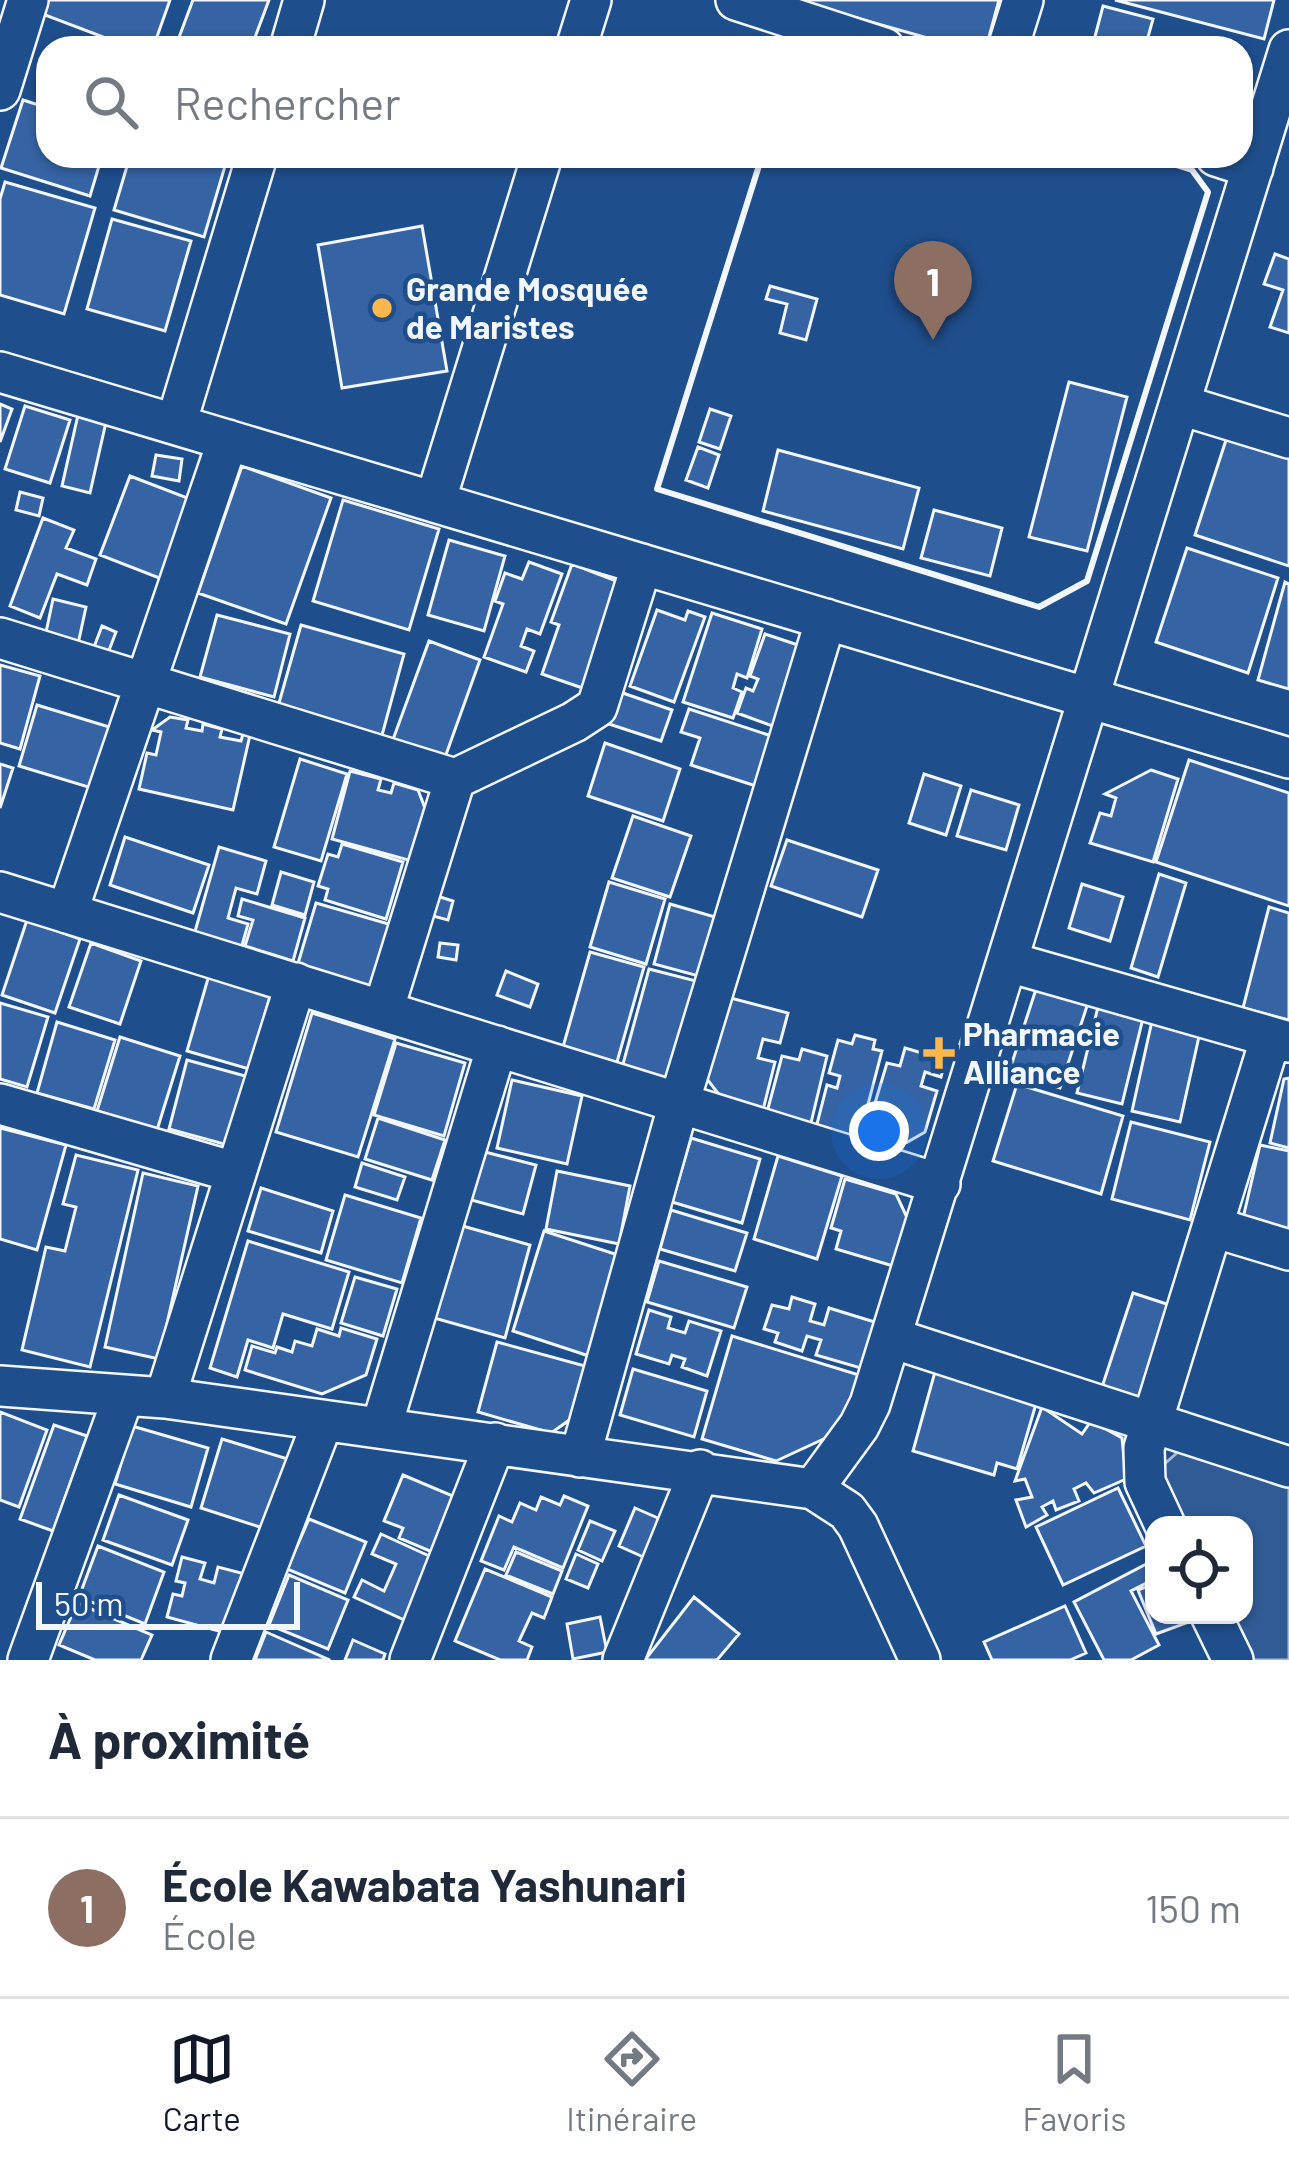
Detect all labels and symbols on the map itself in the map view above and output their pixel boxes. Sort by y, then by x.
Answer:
pin: 1 [894,241,972,340]
place label: Grande Mosquée de Maristes [406,268,649,346]
marker: Grande Mosquée de Maristes [369,295,395,321]
place label: Pharmacie Alliance [963,1013,1120,1091]
marker: Pharmacie Alliance [926,1040,952,1066]
your location [849,1101,909,1161]
scale bar [36,1576,300,1629]

